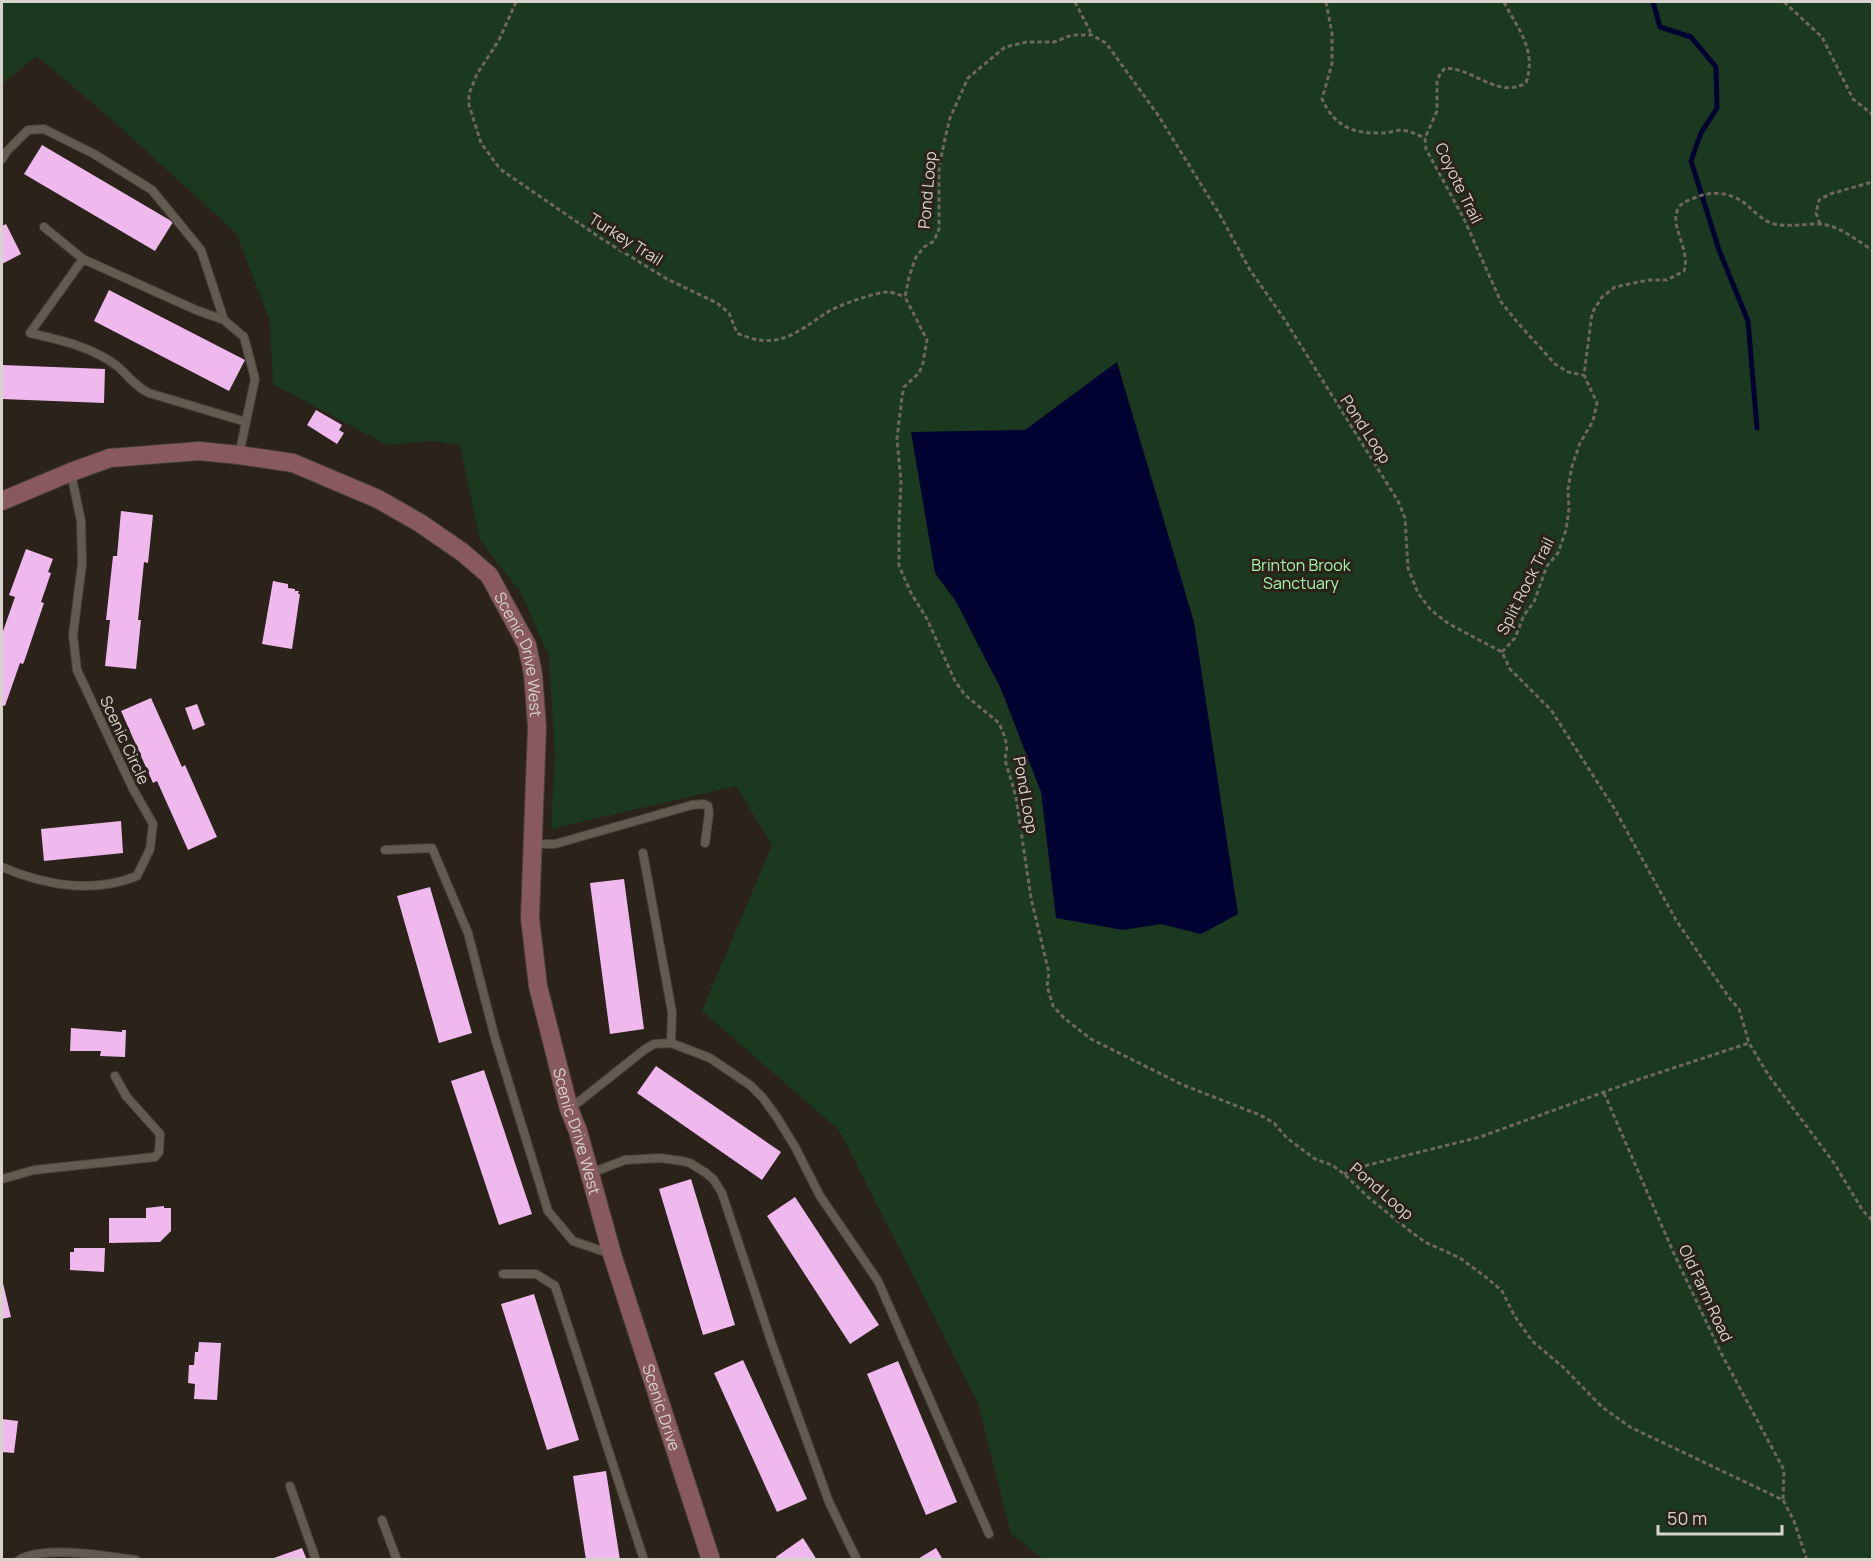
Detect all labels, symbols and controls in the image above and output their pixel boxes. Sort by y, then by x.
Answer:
street label: Coyote Trail [1430,139,1488,227]
street label: Pond Loop [913,150,941,230]
street label: Turkey Trail [585,208,667,270]
street label: Pond Loop [1336,390,1396,468]
street label: Split Rock Trail [1491,534,1559,638]
park label: Brinton Brook Sanctuary [1251,554,1352,594]
street label: Scenic Drive West [489,588,547,718]
street label: Scenic Circle [95,692,155,788]
street label: Pond Loop [1008,755,1044,835]
street label: Scenic Drive West [548,1065,606,1197]
street label: Pond Loop [1345,1157,1419,1225]
street label: Old Farm Road [1674,1241,1738,1345]
street label: Scenic Drive [637,1361,686,1454]
scale bar [1658,1498,1782,1536]
text: 50 m [1667,1506,1707,1530]

